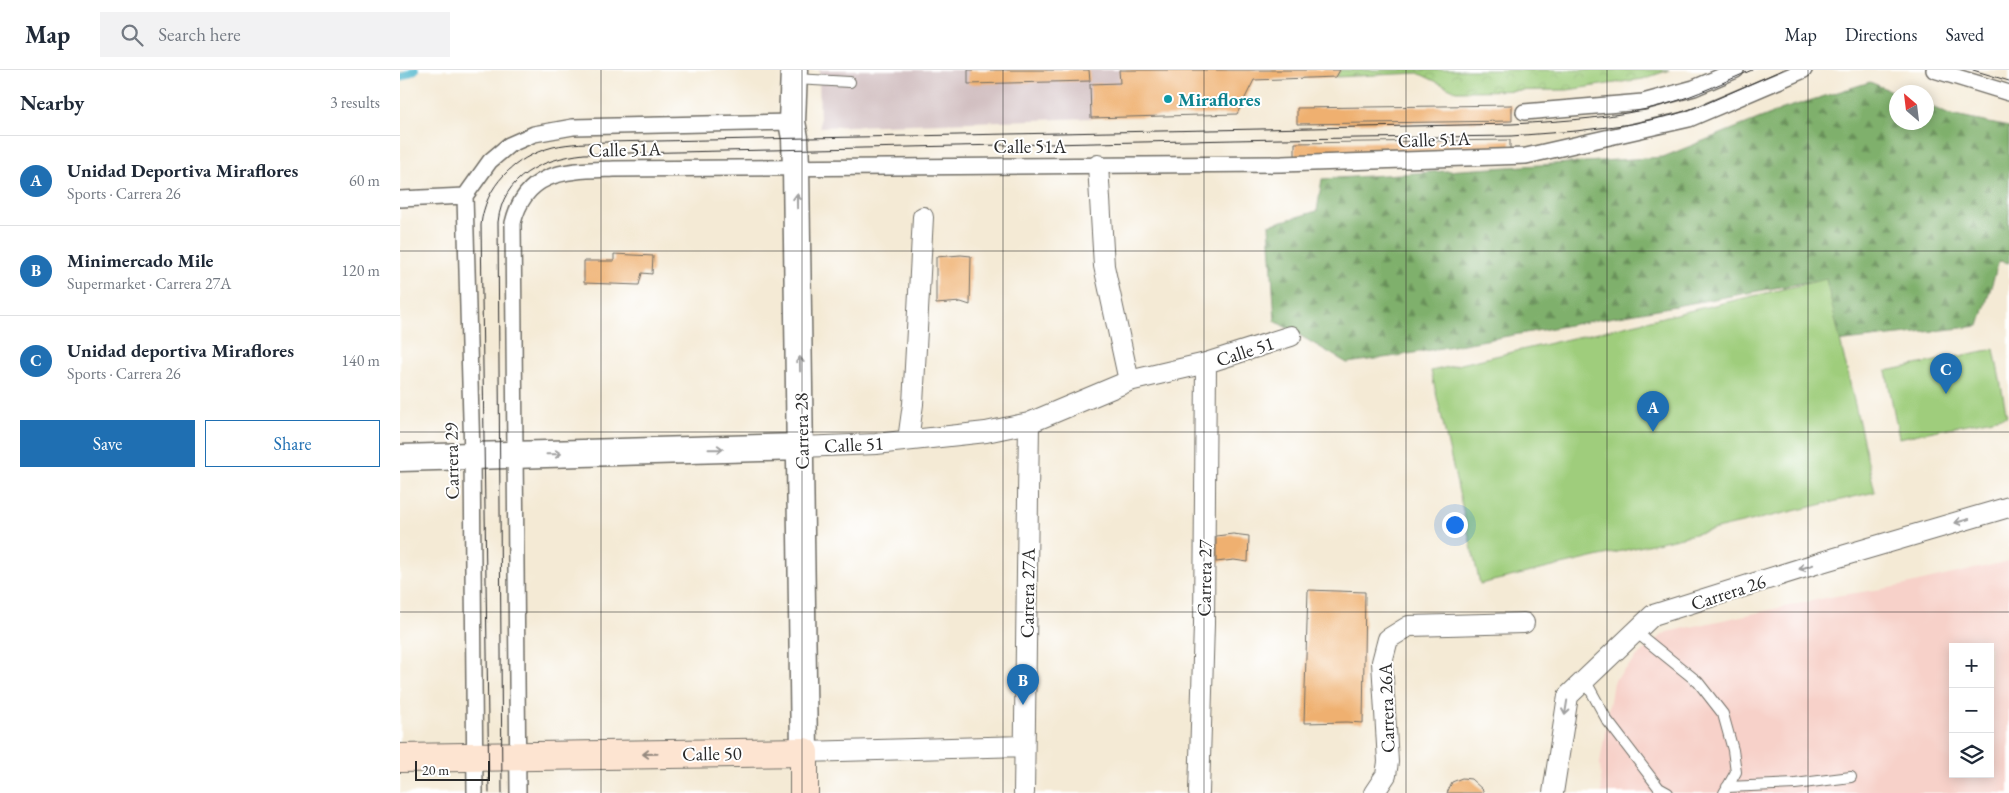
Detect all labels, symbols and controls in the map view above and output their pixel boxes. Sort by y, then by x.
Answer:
search box [100,12,450,57]
text: Map [25,19,70,50]
icon: search [118,21,146,49]
text: Search here [158,22,241,47]
text: Map [1785,23,1817,46]
text: Directions [1845,23,1917,46]
text: Saved [1945,23,1984,46]
north arrow [1889,85,1934,130]
place label: Miraflores [1178,87,1261,112]
text: Nearby [20,89,84,116]
text: 3 results [330,92,380,113]
marker: Miraflores [1162,93,1174,105]
street label: Calle 51A [1397,126,1472,153]
street label: Calle 51A [994,134,1067,159]
street label: Calle 51A [588,136,662,163]
text: Unidad Deportiva Miraflores [67,158,298,183]
text: A [30,170,42,191]
text: 60 m [349,170,380,191]
text: Sports · Carrera 26 [67,183,181,204]
one-way arrow [792,193,802,210]
text: Minimercado Mile [67,248,213,273]
text: B [31,260,41,281]
text: 120 m [341,260,380,281]
text: Supermarket · Carrera 27A [67,273,231,294]
street label: Calle 51 [1213,330,1277,373]
text: Unidad deportiva Miraflores [67,338,294,363]
text: C [30,350,42,371]
text: 140 m [341,350,380,371]
pin: C [1930,353,1962,394]
one-way arrow [795,356,804,372]
text: Sports · Carrera 26 [67,363,181,384]
pin: A [1637,391,1669,432]
street label: Carrera 28 [788,392,815,470]
button: Save [20,420,195,467]
button: Share [205,420,380,467]
street label: Carrera 29 [438,422,465,500]
street label: Calle 51 [824,430,884,459]
one-way arrow [708,445,724,454]
one-way arrow [545,449,561,458]
your location [1442,512,1468,538]
one-way arrow [1955,516,1971,526]
street label: Carrera 27 [1191,538,1218,617]
street label: Carrera 27A [1014,547,1041,638]
one-way arrow [1799,562,1815,572]
street label: Carrera 26 [1688,569,1769,616]
map controls [1949,643,1994,778]
button: + [1949,643,1994,688]
street label: Carrera 26A [1372,662,1401,754]
pin: B [1007,664,1039,705]
button: − [1949,688,1994,733]
one-way arrow [1560,700,1570,716]
button: layers [1949,733,1994,778]
street label: Calle 50 [682,740,742,767]
one-way arrow [642,749,658,759]
scale bar [415,758,490,781]
text: 20 m [422,761,449,779]

